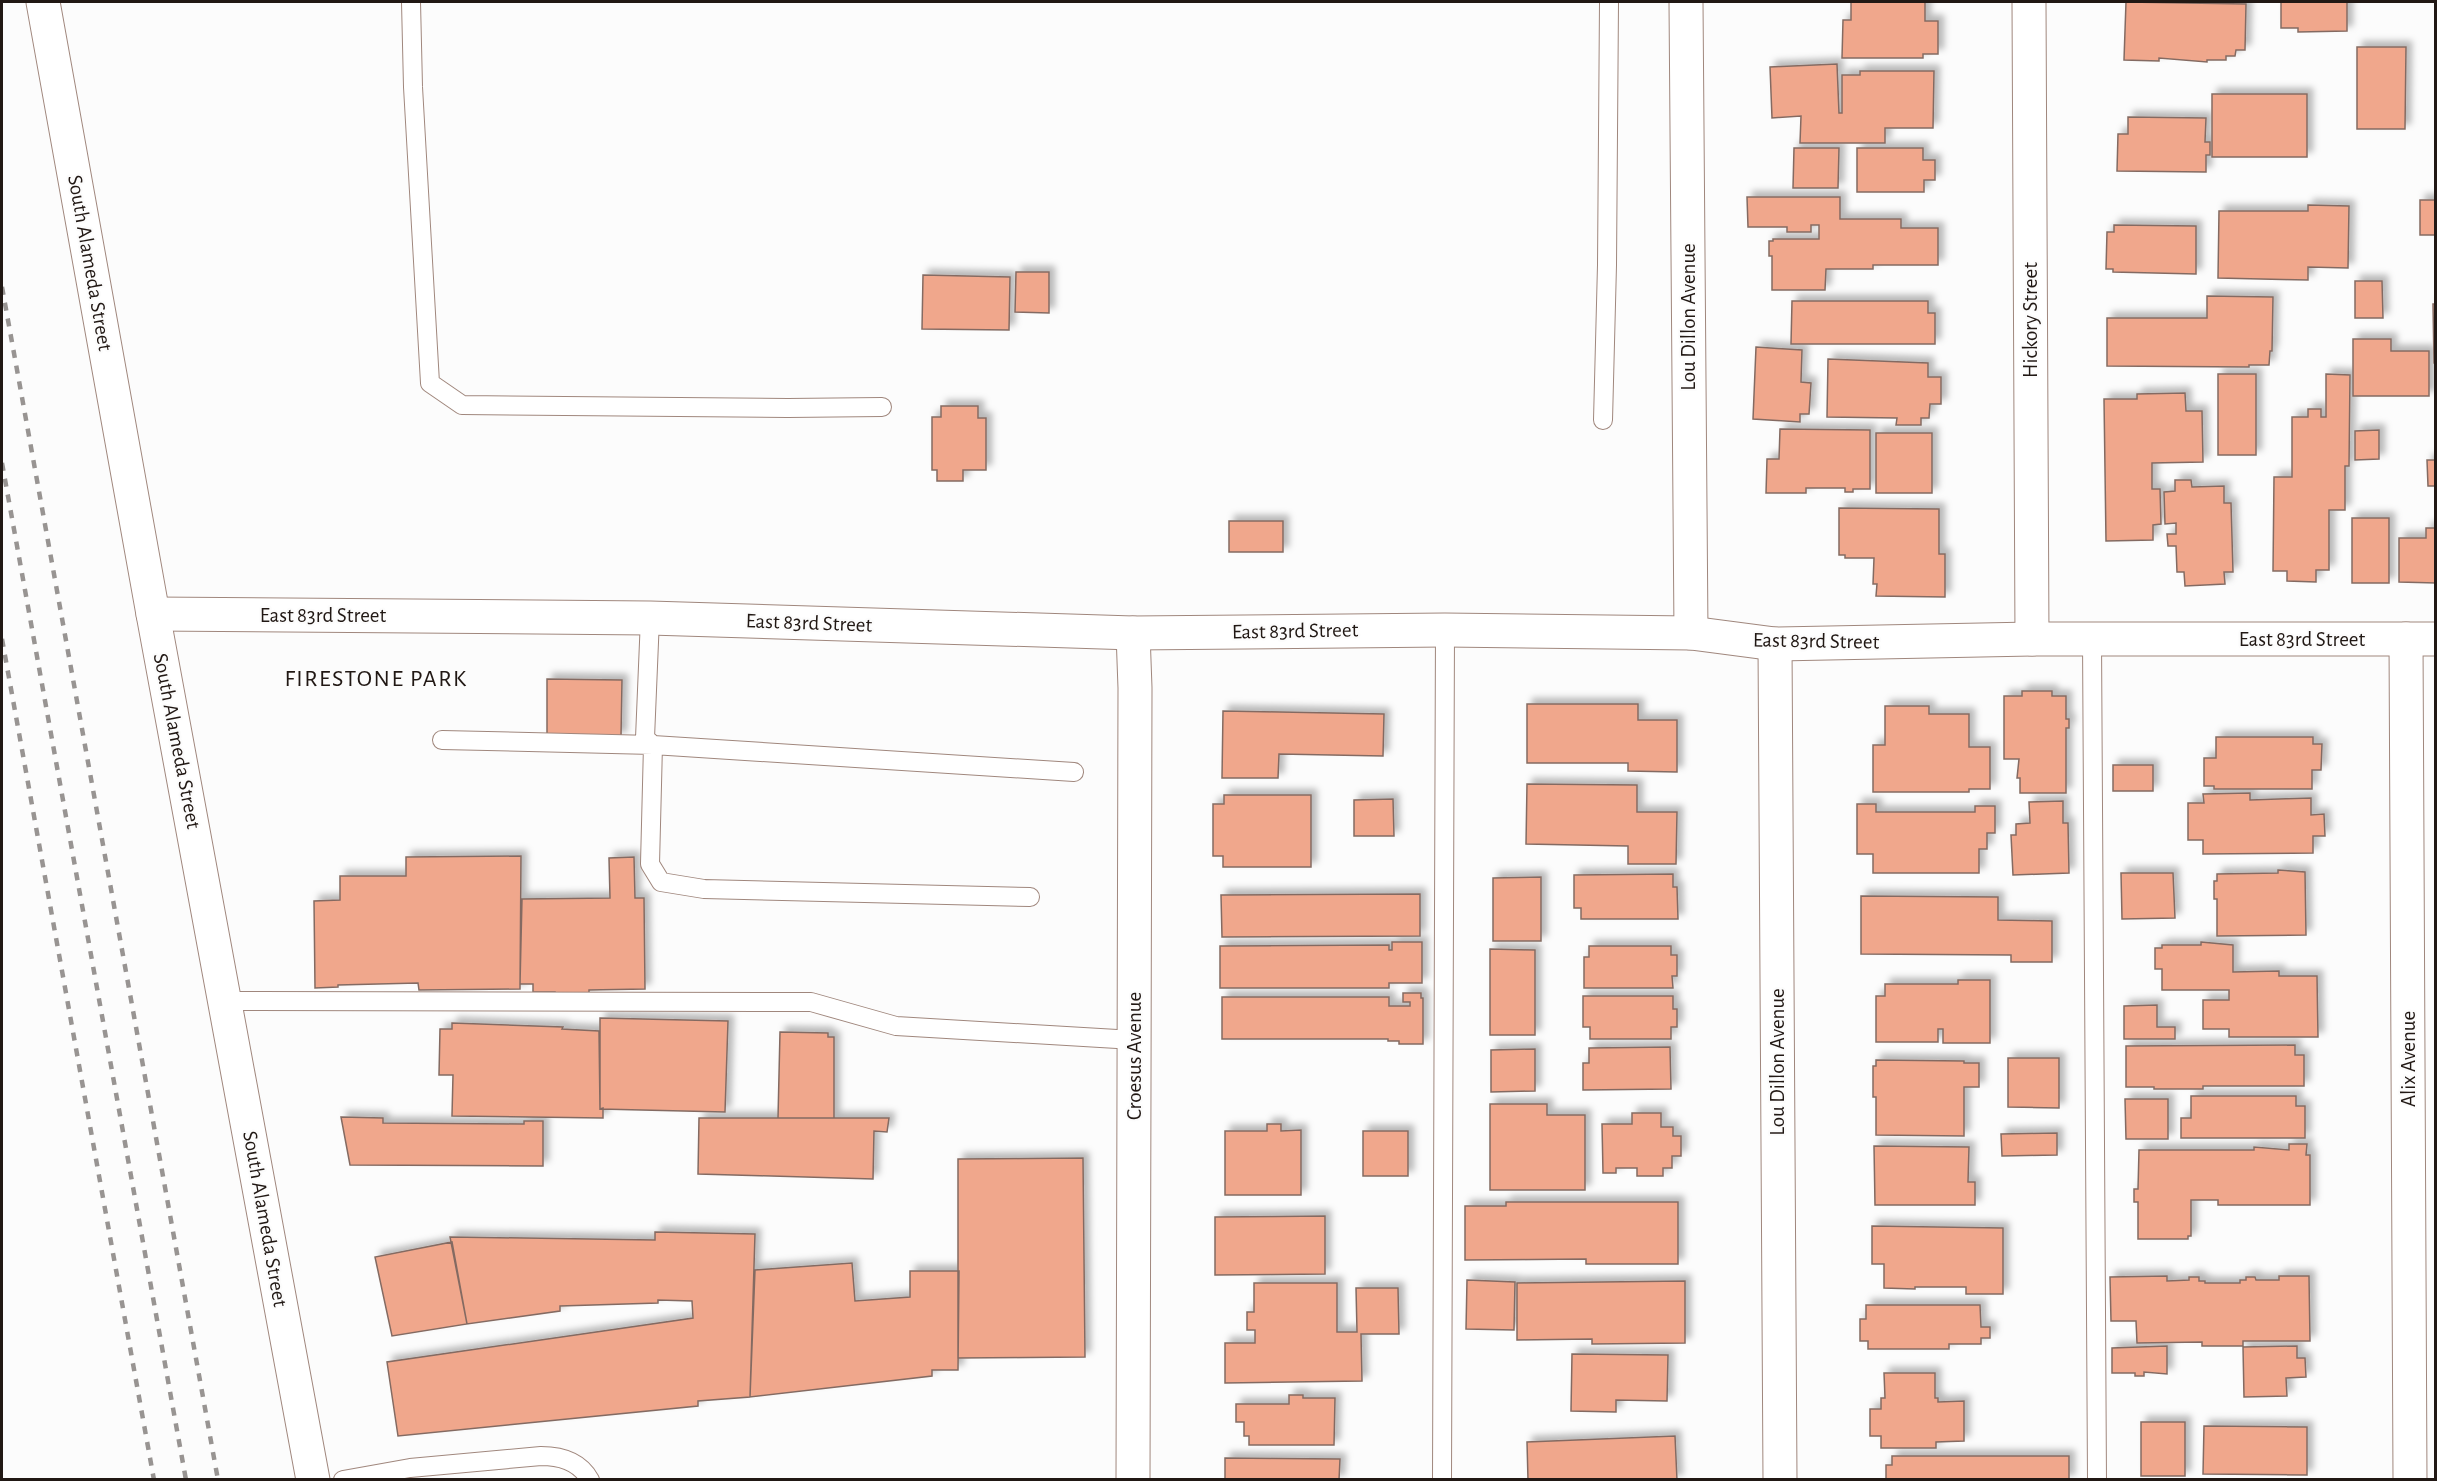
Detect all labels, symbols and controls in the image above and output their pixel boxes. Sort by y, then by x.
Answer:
street label: South Alameda Street [64,173,116,353]
street label: Lou Dillon Avenue [1678,243,1699,391]
street label: Hickory Street [2020,262,2041,378]
street label: East 83rd Street [260,605,387,626]
street label: East 83rd Street [745,610,873,636]
street label: East 83rd Street [1232,619,1359,643]
street label: East 83rd Street [1753,629,1880,653]
street label: East 83rd Street [2239,629,2366,650]
street label: South Alameda Street [150,651,204,831]
district label: FIRESTONE PARK [284,667,468,691]
street label: Lou Dillon Avenue [1767,988,1788,1136]
street label: Croesus Avenue [1124,992,1145,1120]
street label: Alix Avenue [2398,1011,2419,1107]
street label: South Alameda Street [239,1129,291,1309]

